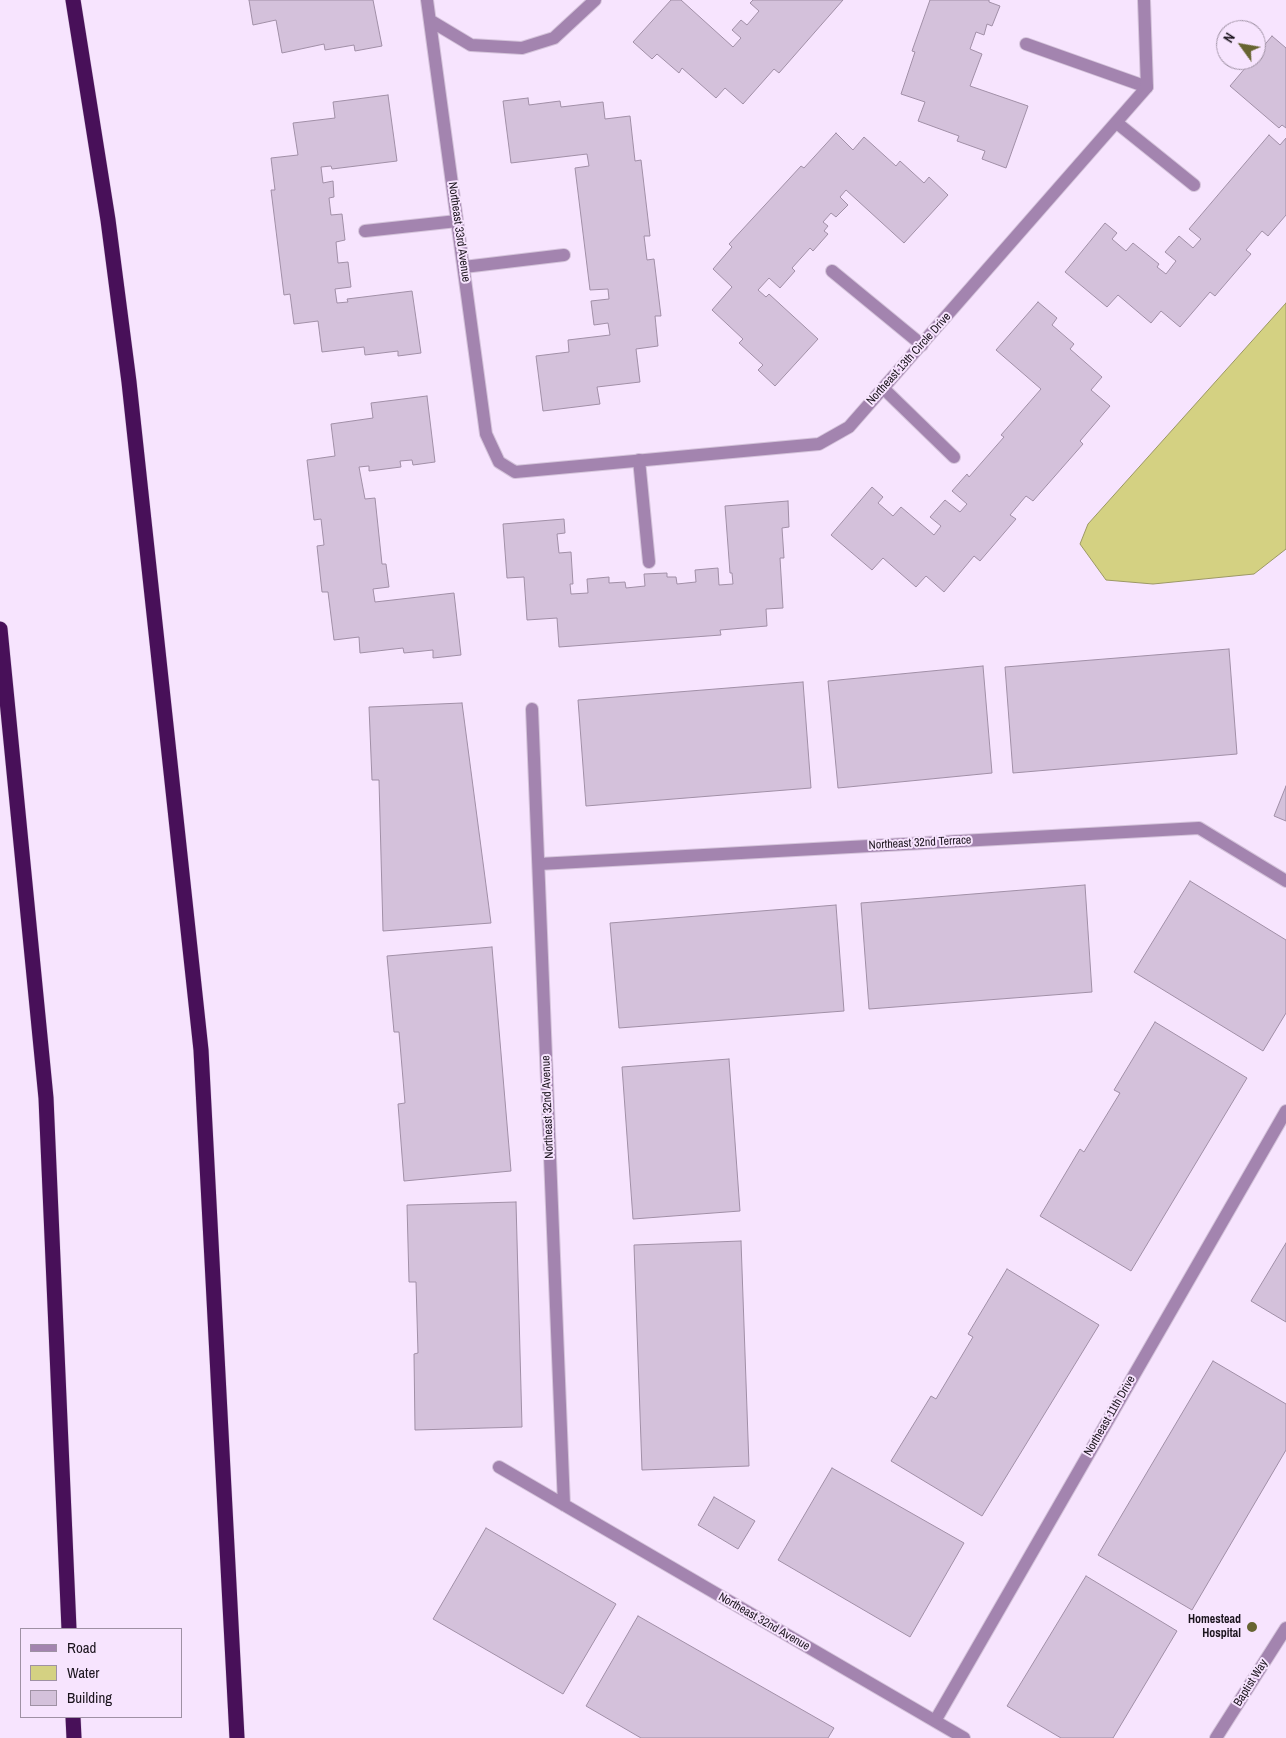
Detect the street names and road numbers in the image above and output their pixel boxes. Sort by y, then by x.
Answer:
street label: Northeast 33rd Avenue [445,181,473,283]
street label: Northeast 13th Circle Drive [864,310,954,408]
street label: Northeast 32nd Terrace [868,833,972,853]
street label: Northeast 32nd Avenue [539,1055,557,1159]
street label: Northeast 11th Drive [1081,1373,1139,1459]
street label: Northeast 32nd Avenue [716,1590,812,1654]
street label: Baptist Way [1231,1657,1271,1709]

